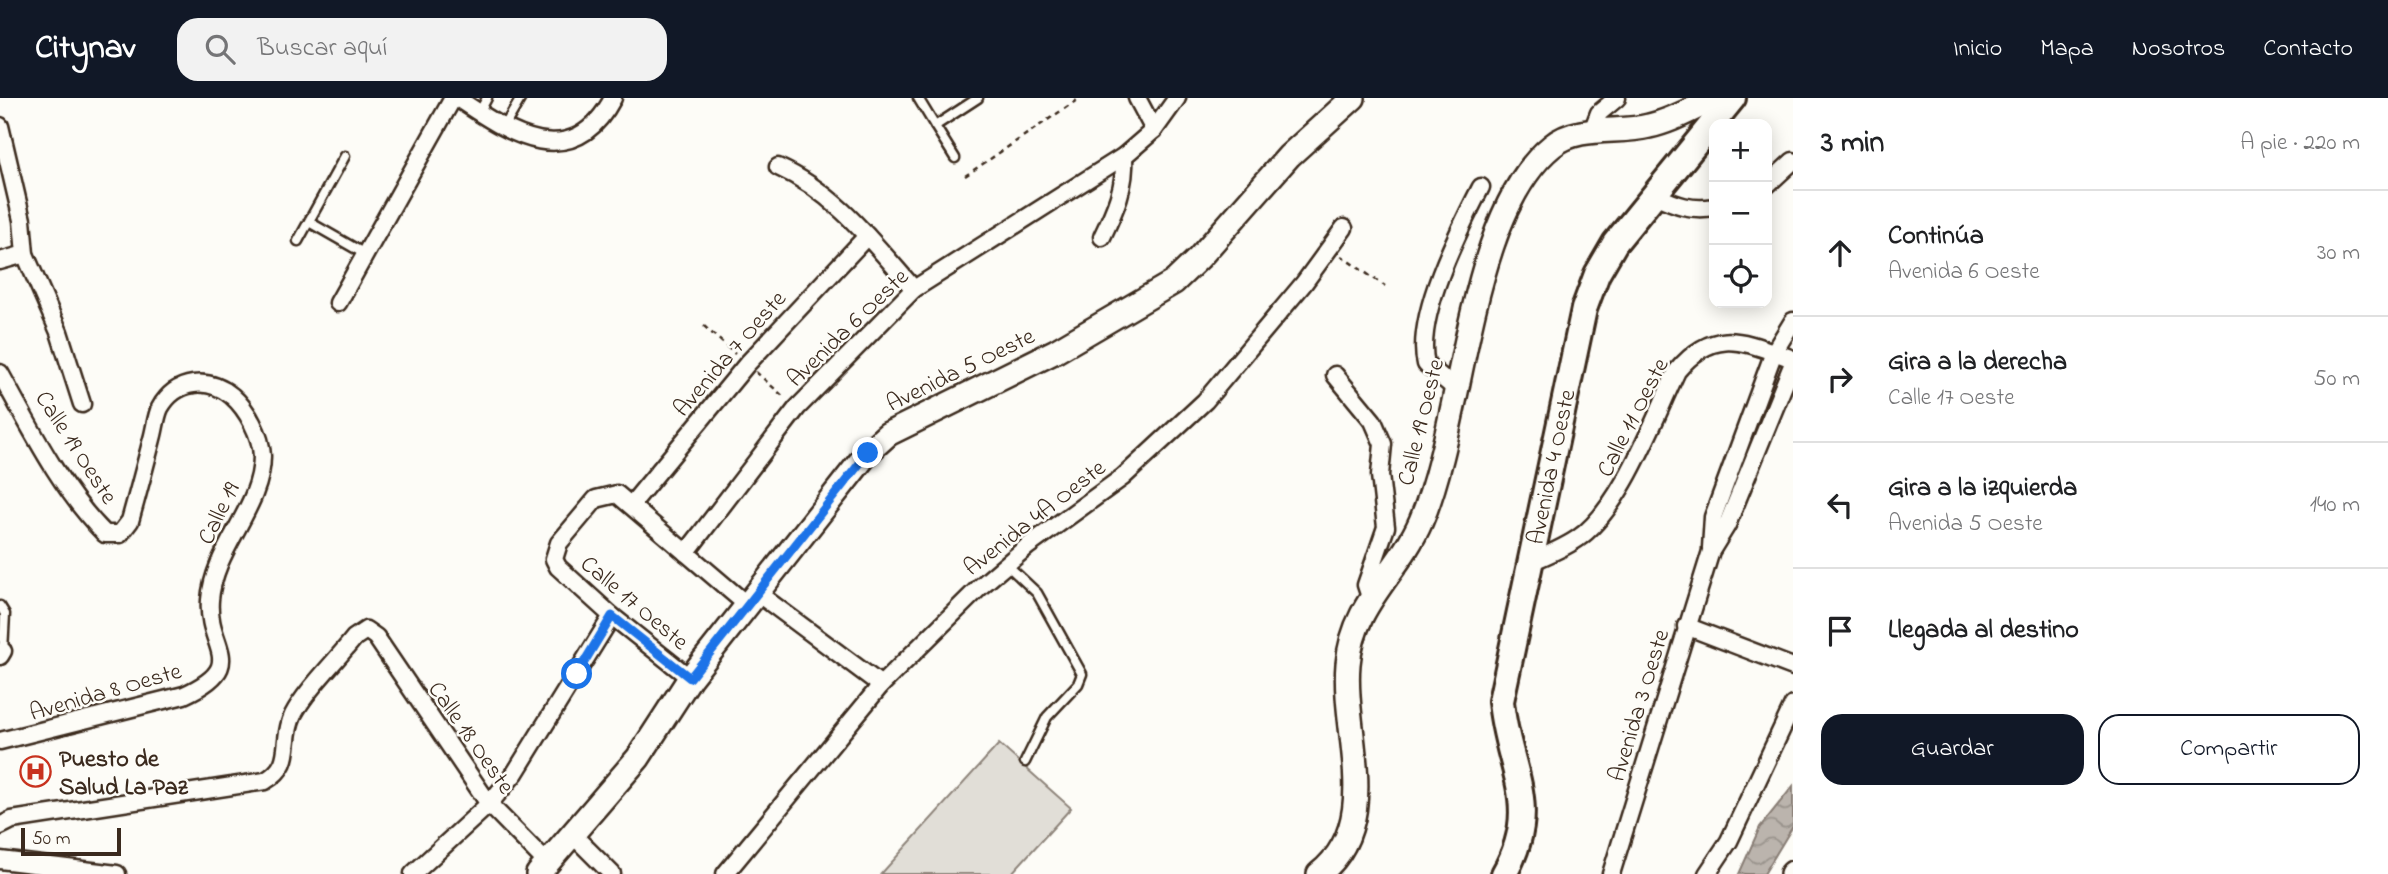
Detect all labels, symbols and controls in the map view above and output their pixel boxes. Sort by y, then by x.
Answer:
search box [177,18,667,81]
text: Citynav [35,25,135,73]
icon: search [201,30,239,68]
text: Buscar aquí [257,30,387,68]
text: Inicio [1953,32,2002,67]
text: Mapa [2040,32,2094,67]
text: Nosotros [2132,32,2225,67]
text: Contacto [2263,32,2353,67]
map controls [1709,119,1772,308]
button: + [1709,119,1772,182]
text: 3 min [1821,122,1884,166]
text: A pie · 220 m [2240,127,2360,160]
button: − [1709,182,1772,245]
text: Continúa [1888,218,1984,256]
icon: ahead [1821,234,1859,272]
text: 30 m [2317,237,2360,270]
button: locate [1709,245,1772,308]
text: Avenida 6 Oeste [1888,256,2040,289]
street label: Avenida 6 Oeste [780,261,918,396]
street label: Avenida 7 Oeste [666,284,796,426]
street label: Avenida 5 Oeste [881,320,1042,422]
text: Gira a la derecha [1888,344,2067,382]
street label: Calle 11 Oeste [1589,352,1679,484]
street label: Calle 19 Oeste [1390,355,1455,490]
icon: right [1821,360,1859,398]
text: 50 m [2313,363,2360,396]
text: Calle 17 Oeste [1888,382,2015,415]
street label: Calle 19 Oeste [25,385,125,512]
street label: Avenida 4 Oeste [1520,386,1587,548]
route end [852,437,883,468]
street label: Avenida 4A Oeste [957,452,1114,586]
text: Gira a la izquierda [1888,470,2077,508]
street label: Calle 19 [190,476,251,551]
icon: left [1821,486,1859,524]
text: 140 m [2310,489,2360,522]
text: Avenida 5 Oeste [1888,508,2043,541]
street label: Calle 17 Oeste [572,548,695,660]
icon: arrive [1821,612,1859,650]
text: Llegada al destino [1888,612,2079,650]
street label: Avenida 3 Oeste [1601,625,1680,786]
street label: Avenida 8 Oeste [26,655,186,732]
route start [561,658,592,689]
street label: Calle 18 Oeste [418,675,522,802]
button: Guardar [1821,714,2084,785]
button: Compartir [2098,714,2360,785]
place label: Puesto de Salud La Paz [59,743,189,806]
hospital icon: Puesto de Salud La Paz [19,755,53,789]
scale bar [21,825,121,857]
text: 50 m [32,826,71,853]

